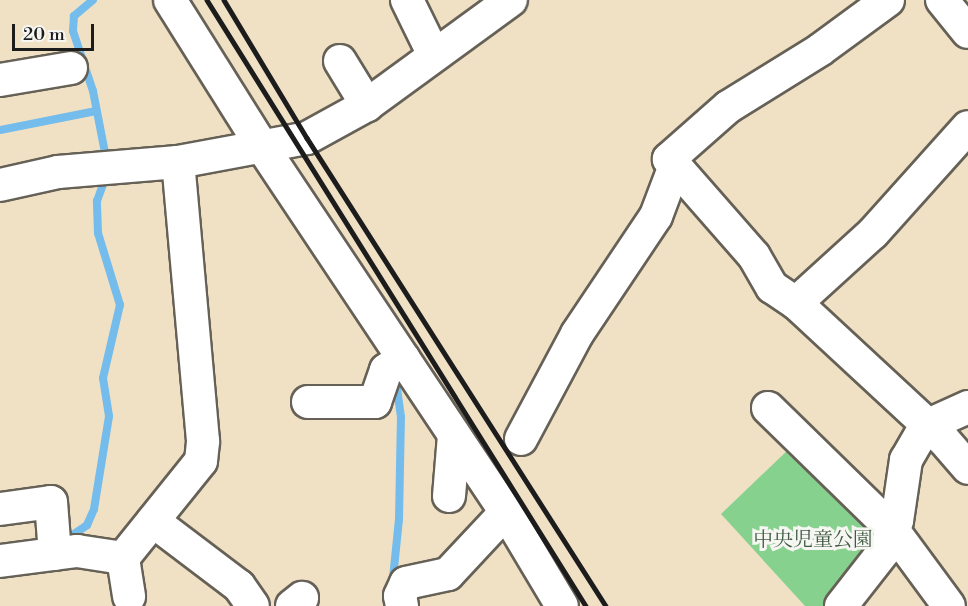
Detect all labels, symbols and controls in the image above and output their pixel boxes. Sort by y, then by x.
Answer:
scale bar [15,12,98,50]
text: 20 m [23,23,65,46]
park label: 中央児童公園 [753,528,873,552]

